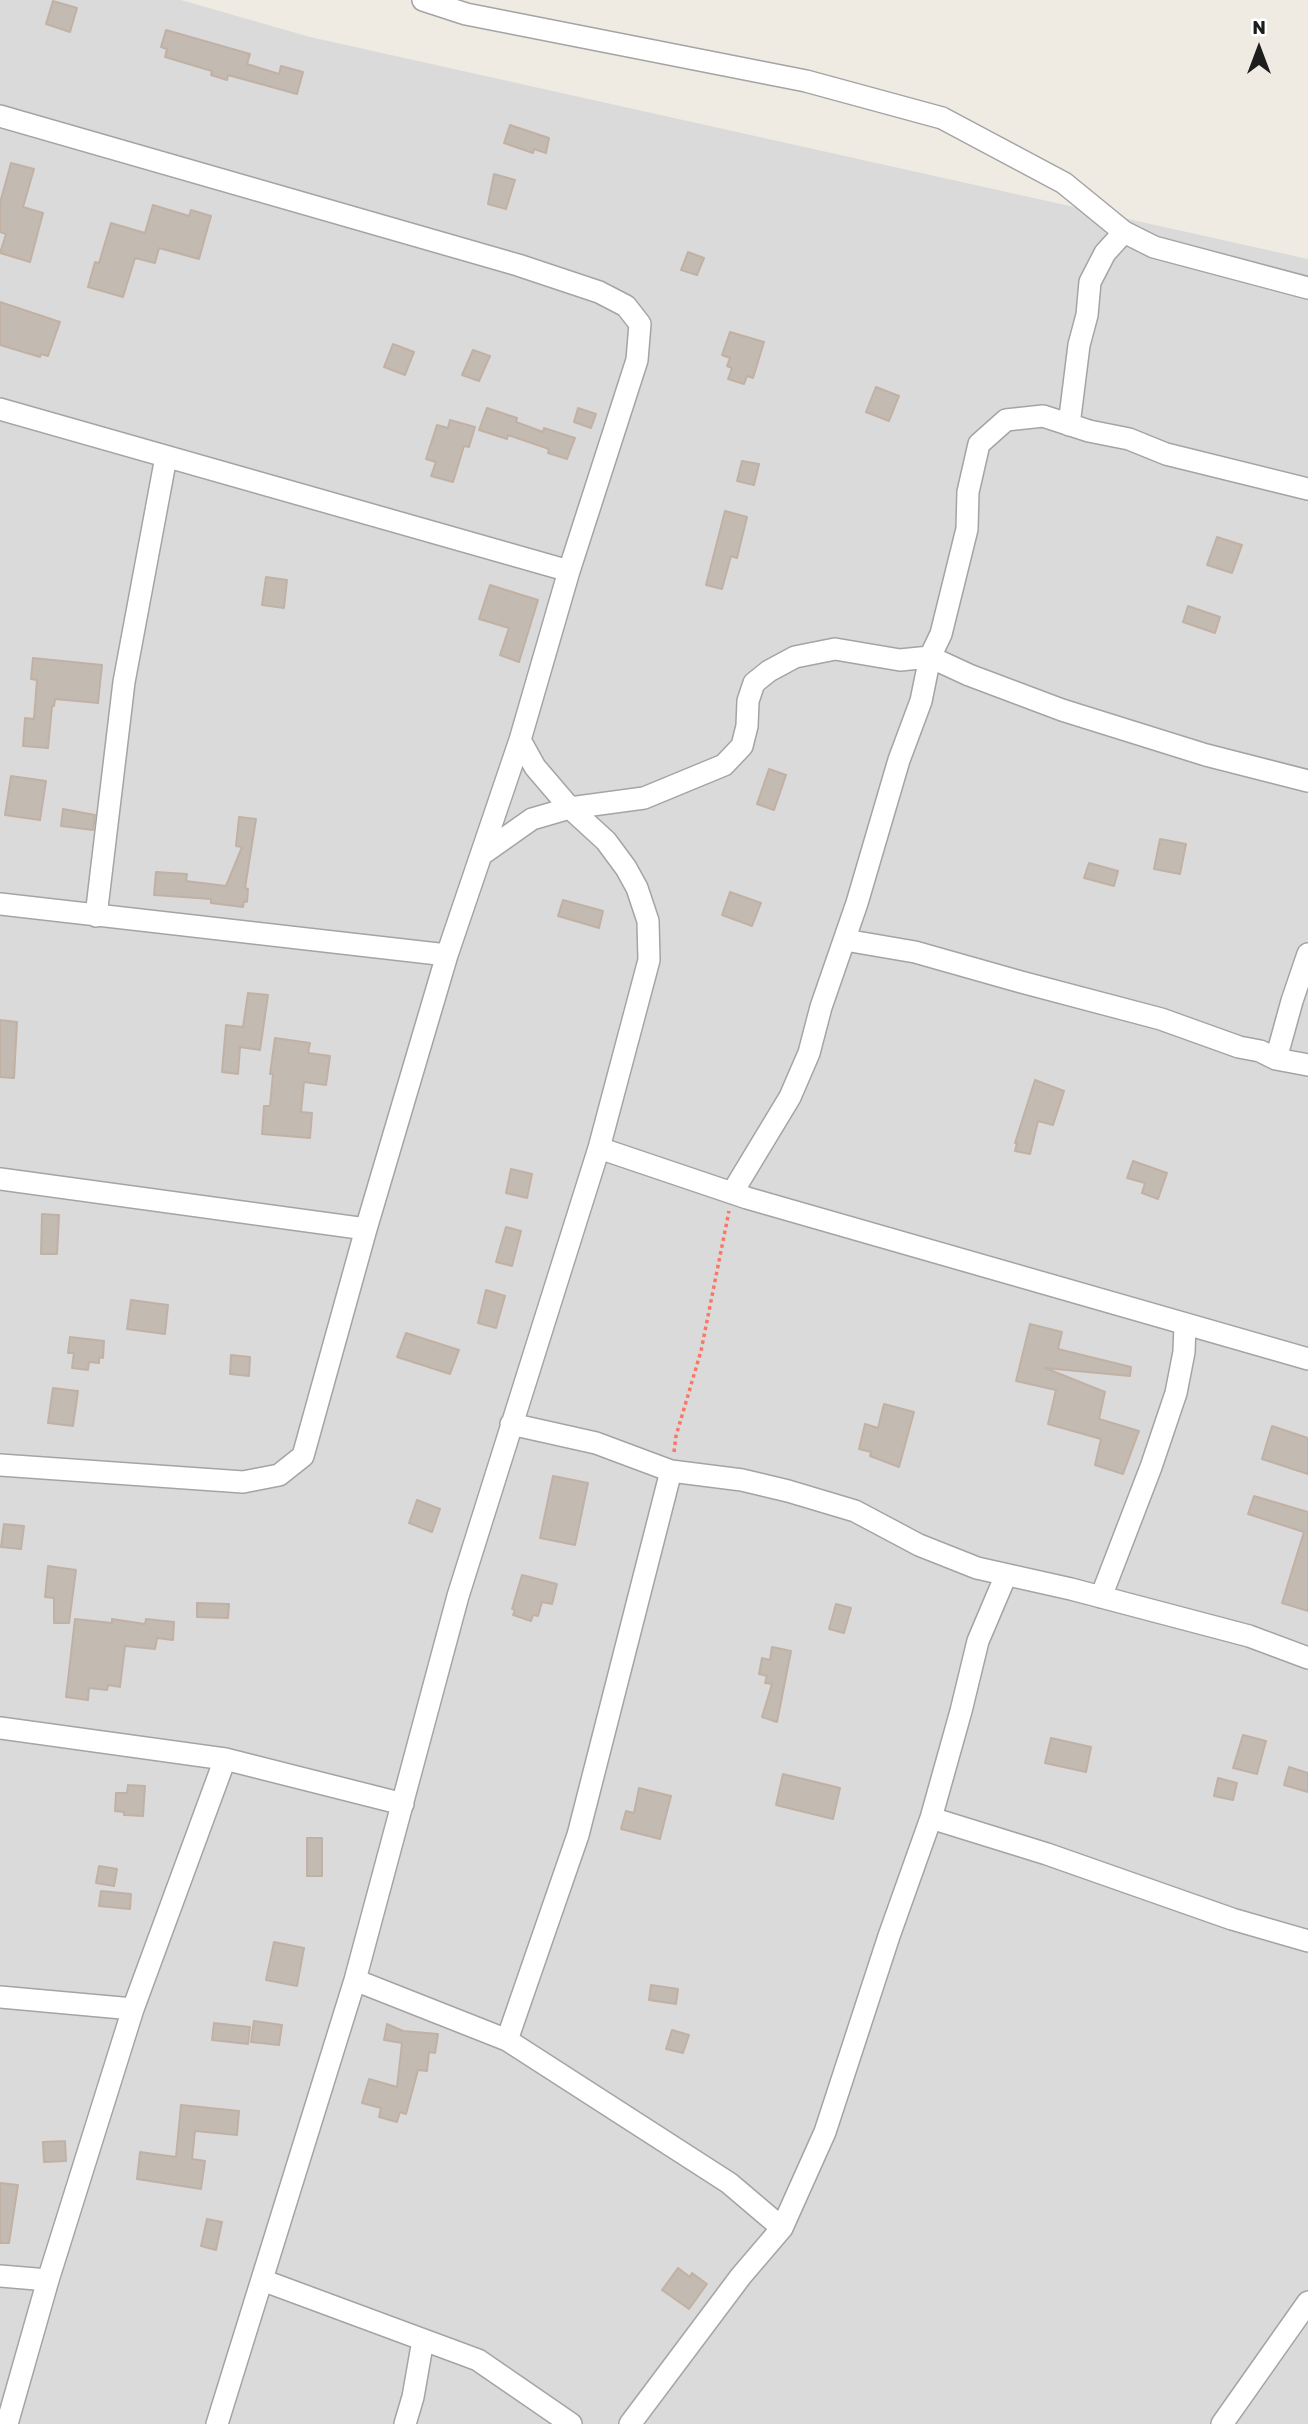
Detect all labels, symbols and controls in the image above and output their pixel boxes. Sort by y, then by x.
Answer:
north arrow [1224,14,1294,84]
text: N [1252,16,1266,39]

